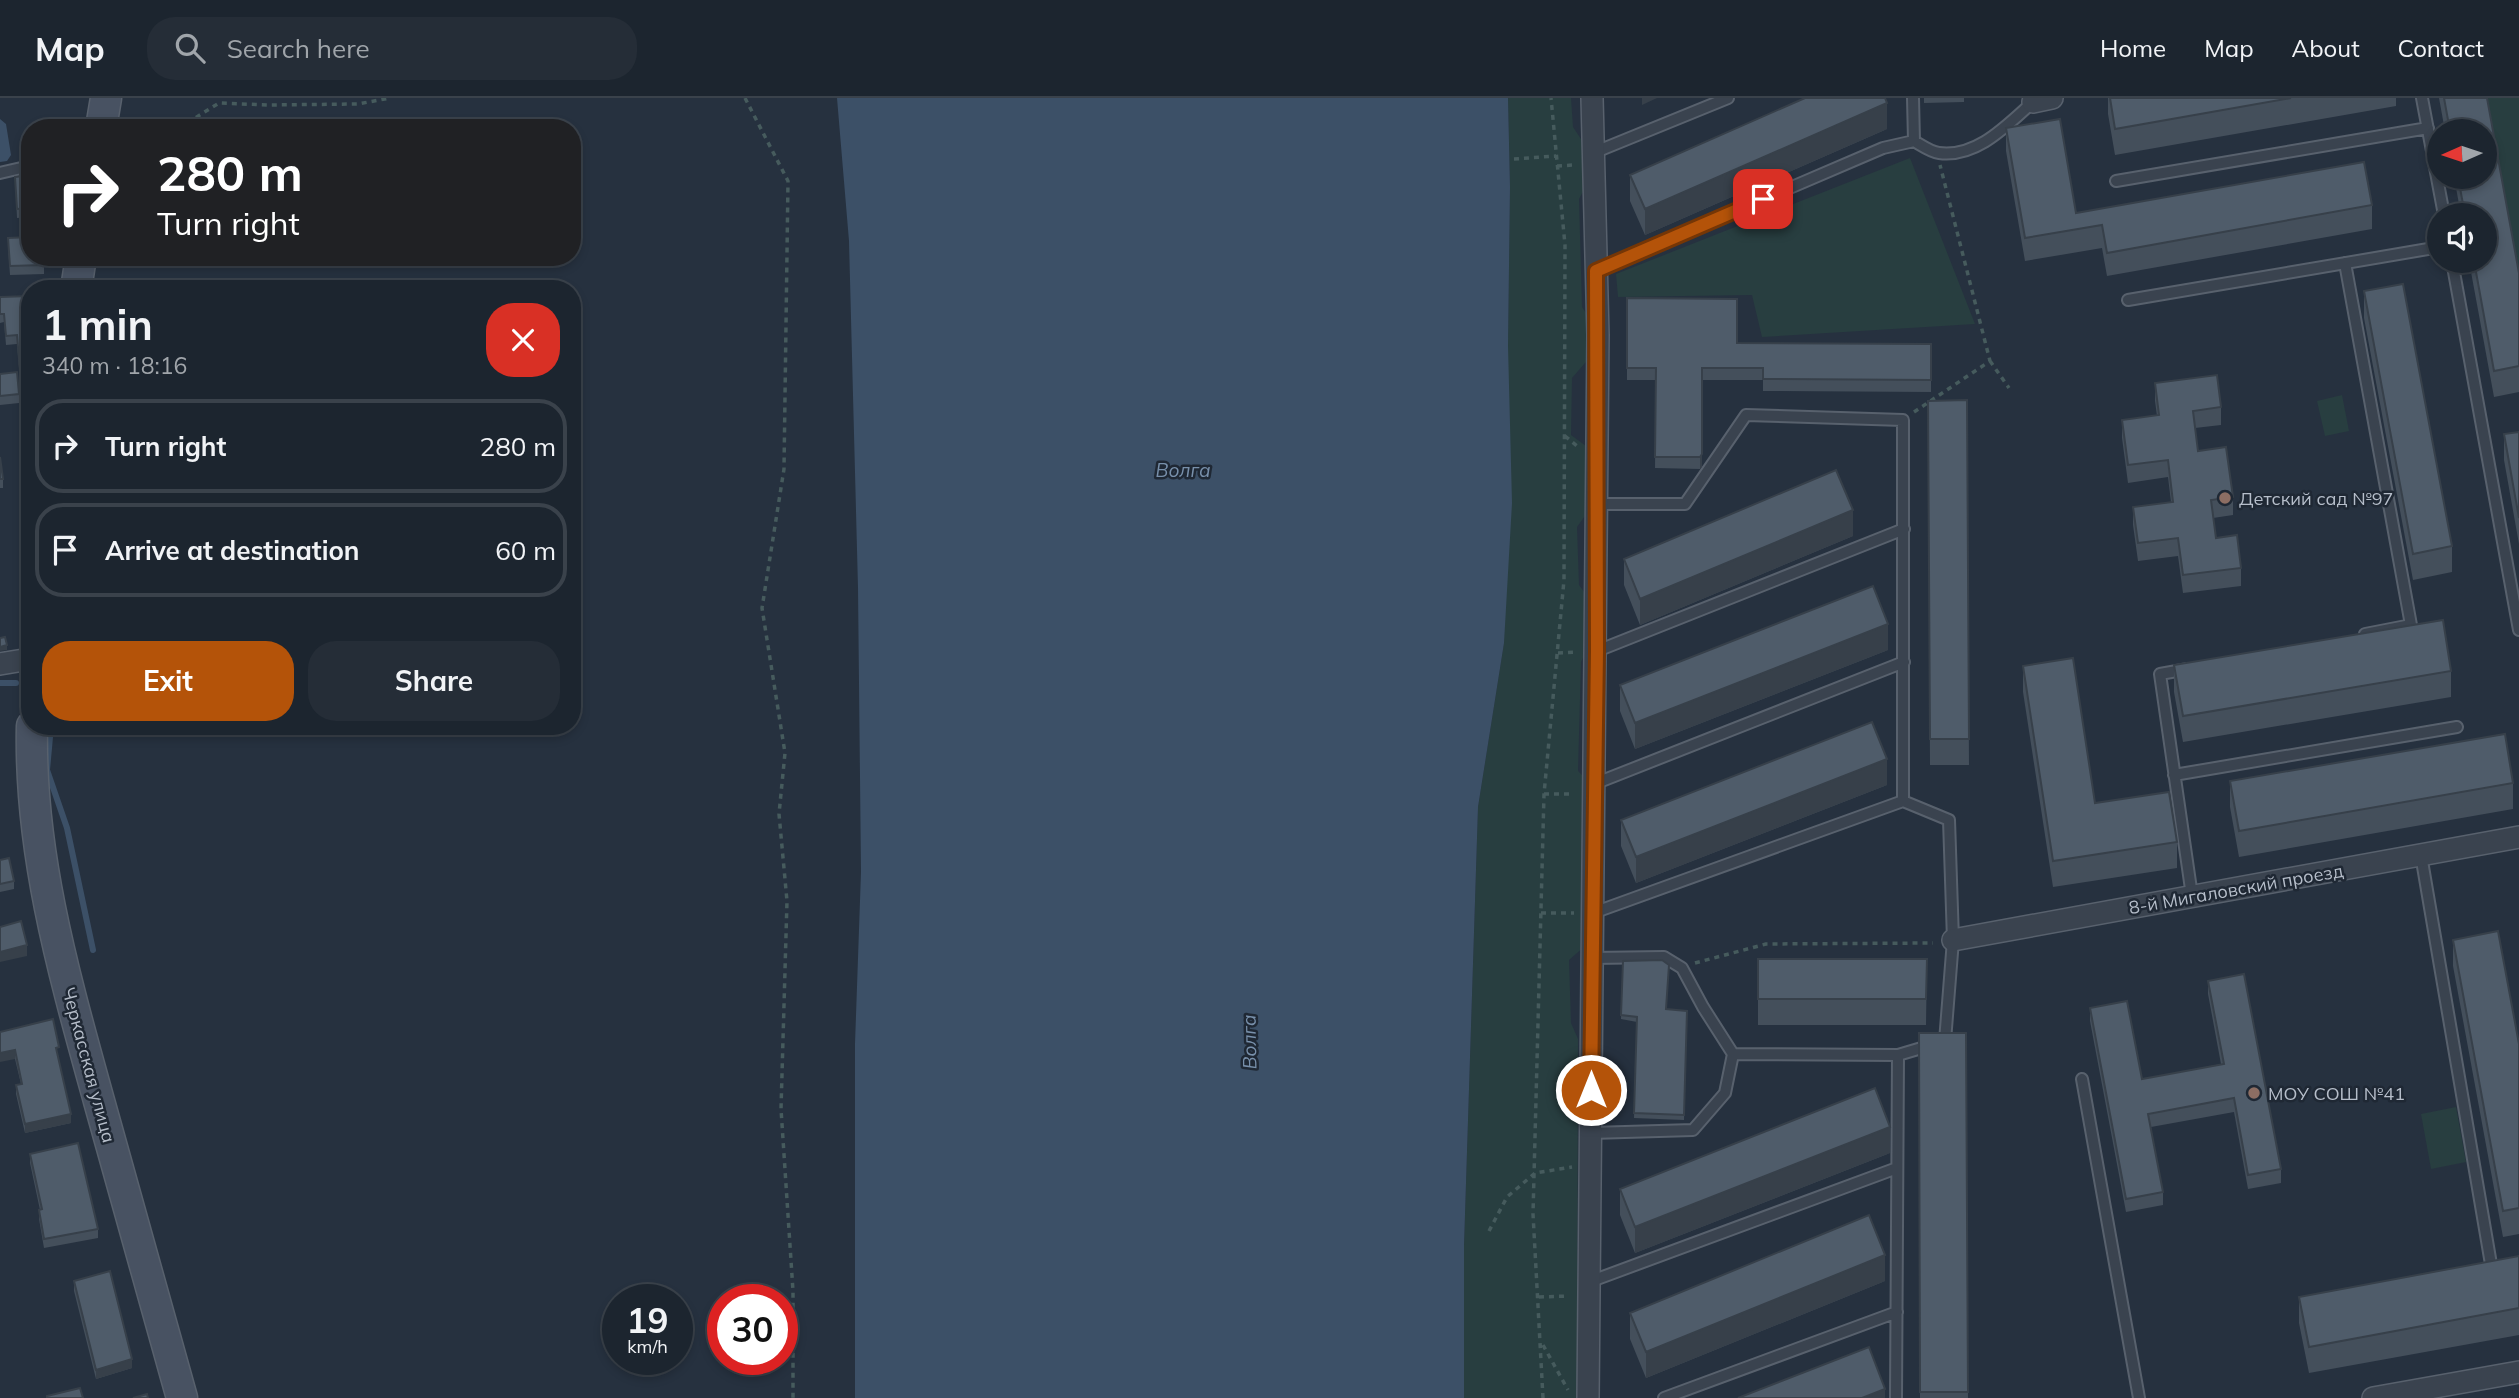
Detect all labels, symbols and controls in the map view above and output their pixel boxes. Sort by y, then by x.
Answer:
search box [147,17,637,80]
text: Map [35,28,105,69]
icon: search [171,29,209,67]
text: Search here [227,32,370,65]
text: Home [2100,33,2166,63]
text: Map [2204,33,2254,63]
text: About [2292,33,2360,63]
text: Contact [2398,33,2484,63]
north arrow [2427,119,2497,189]
map controls [2427,119,2497,273]
text: 280 m [157,142,303,203]
icon: right [42,147,133,238]
pin [1733,169,1793,229]
icon: arrive [1744,180,1782,218]
text: Turn right [157,203,300,243]
button: sound [2427,203,2497,273]
text: 1 min [42,298,153,351]
button: close [486,303,560,377]
text: 340 m · 18:16 [42,351,187,380]
icon: right [46,427,84,465]
text: Turn right [105,430,226,463]
text: 280 m [480,430,556,463]
water label: Волга [1156,458,1210,482]
place label: Детский сад №97 [2239,487,2393,510]
marker: Детский сад №97 [2217,490,2233,506]
icon: arrive [46,531,84,569]
text: Arrive at destination [105,534,360,567]
text: 60 m [495,534,556,567]
button: Exit [42,641,294,721]
button: Share [308,641,560,721]
street label: 8-й Мигаловский проезд [2127,859,2345,919]
street label: Черкасская улица [57,985,121,1145]
water label: Волга [1237,1014,1261,1070]
position arrow [1554,1053,1628,1127]
place label: МОУ СОШ №41 [2268,1082,2405,1105]
marker: МОУ СОШ №41 [2246,1085,2262,1101]
speed limit sign: 30 [707,1284,798,1375]
text: 19 [626,1298,669,1342]
text: km/h [627,1335,668,1358]

